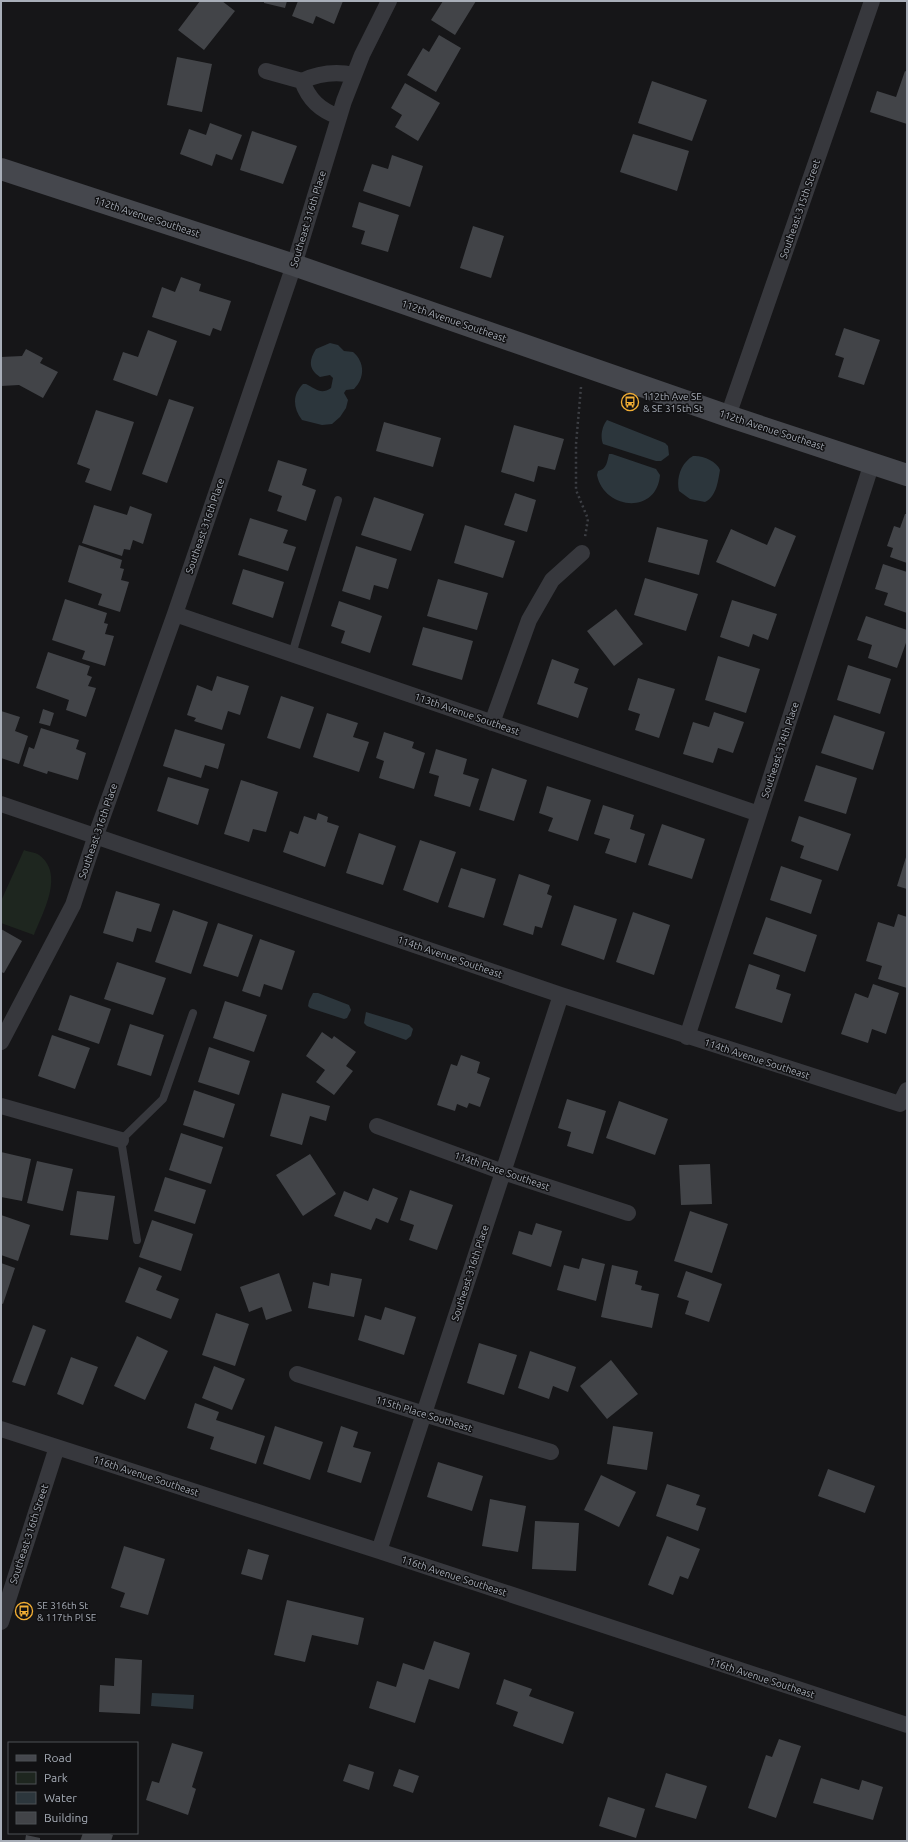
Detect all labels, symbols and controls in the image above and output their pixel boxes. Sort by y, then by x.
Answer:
street label: Southeast 315th Street [778,158,822,260]
street label: Southeast 316th Place [288,169,328,269]
street label: 112th Avenue Southeast [93,195,201,239]
street label: 112th Avenue Southeast [400,298,508,344]
place label: 112th Ave SE & SE 315th St [643,391,703,414]
bus stop icon: 112th Ave SE & SE 315th St [620,392,640,412]
street label: 112th Avenue Southeast [718,408,826,452]
street label: Southeast 316th Place [183,477,227,575]
street label: 113th Avenue Southeast [413,691,521,737]
street label: Southeast 314th Place [759,701,801,799]
street label: Southeast 316th Place [76,782,120,880]
street label: 114th Avenue Southeast [396,934,504,980]
street label: 114th Avenue Southeast [703,1037,811,1081]
street label: 114th Place Southeast [453,1149,551,1193]
street label: Southeast 316th Place [449,1224,491,1322]
street label: 115th Place Southeast [374,1394,474,1434]
street label: 116th Avenue Southeast [92,1454,200,1498]
street label: Southeast 316th Street [8,1483,50,1585]
street label: 116th Avenue Southeast [400,1554,508,1598]
place label: SE 316th St & 117th Pl SE [37,1600,97,1623]
bus stop icon: SE 316th St & 117th Pl SE [14,1601,34,1621]
street label: 116th Avenue Southeast [708,1656,816,1700]
legend [8,1742,138,1834]
text: Road [44,1751,72,1764]
text: Park [44,1771,68,1784]
text: Water [44,1791,77,1804]
text: Building [44,1811,88,1824]

